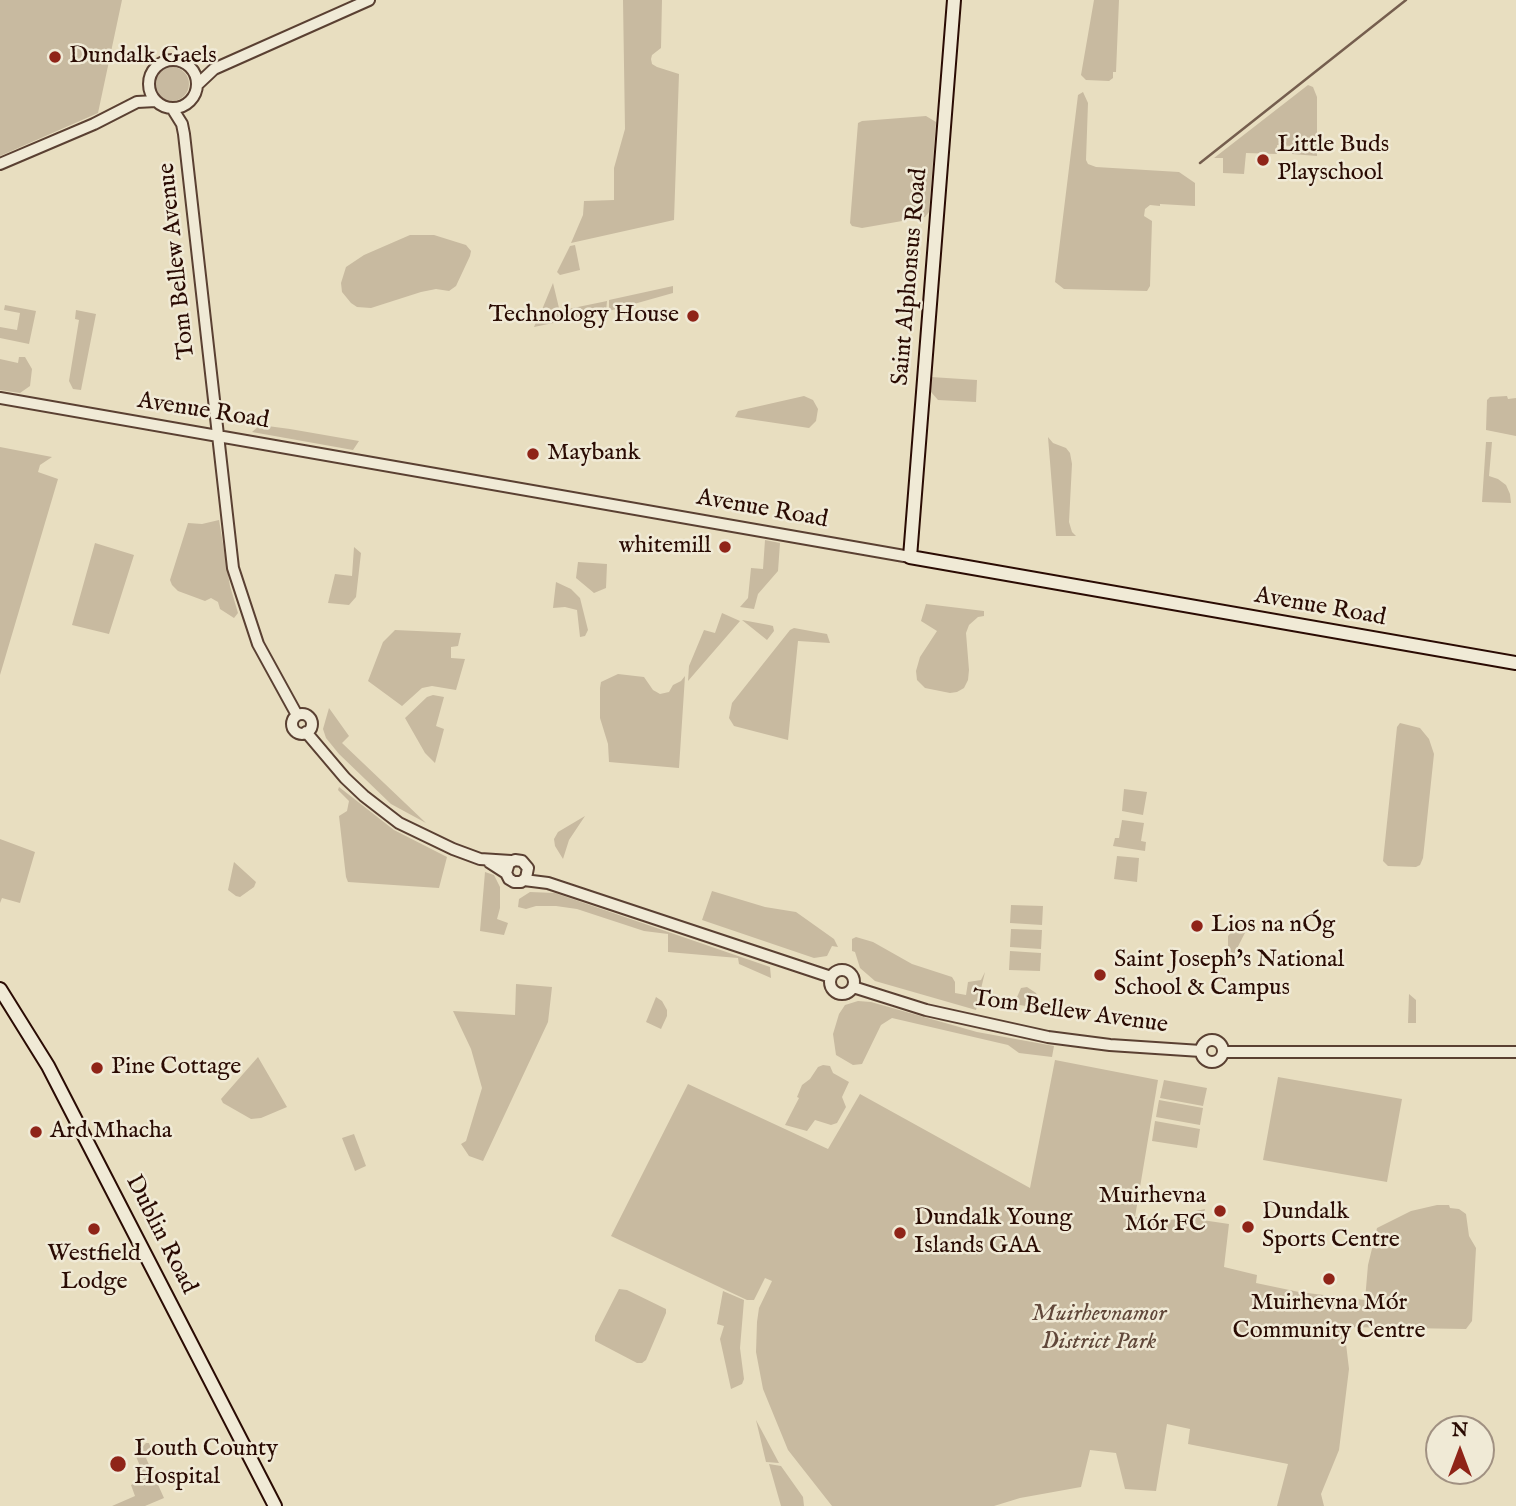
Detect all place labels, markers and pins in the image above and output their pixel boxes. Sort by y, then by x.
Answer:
place label: Dundalk Gaels [69,43,217,71]
marker: Dundalk Gaels [47,49,63,65]
place label: Little Buds Playschool [1277,132,1389,188]
marker: Little Buds Playschool [1255,152,1271,168]
place label: Technology House [489,302,679,330]
marker: Technology House [685,308,701,324]
place label: Maybank [547,440,640,468]
marker: Maybank [525,446,541,462]
place label: whitemill [619,533,711,561]
marker: whitemill [717,539,733,555]
place label: Lios na nÓg [1211,912,1335,940]
marker: Lios na nÓg [1189,918,1205,934]
place label: Saint Joseph's National School & Campus [1114,947,1344,1003]
marker: Saint Joseph's National School & Campus [1092,967,1108,983]
place label: Pine Cottage [111,1054,241,1082]
marker: Pine Cottage [89,1060,105,1076]
place label: Ard Mhacha [50,1118,172,1146]
marker: Ard Mhacha [28,1124,44,1140]
place label: Muirhevna Mór FC [1099,1183,1206,1239]
place label: Dundalk Sports Centre [1262,1199,1400,1255]
marker: Muirhevna Mór FC [1212,1203,1228,1219]
place label: Dundalk Young Islands GAA [914,1205,1072,1261]
marker: Dundalk Sports Centre [1240,1219,1256,1235]
marker: Westfield Lodge [86,1221,102,1237]
marker: Dundalk Young Islands GAA [892,1225,908,1241]
place label: Westfield Lodge [47,1241,141,1297]
marker: Muirhevna Mór Community Centre [1321,1271,1337,1287]
place label: Muirhevna Mór Community Centre [1233,1290,1425,1346]
place label: Louth County Hospital [134,1436,278,1492]
marker: Louth County Hospital [108,1454,128,1474]

